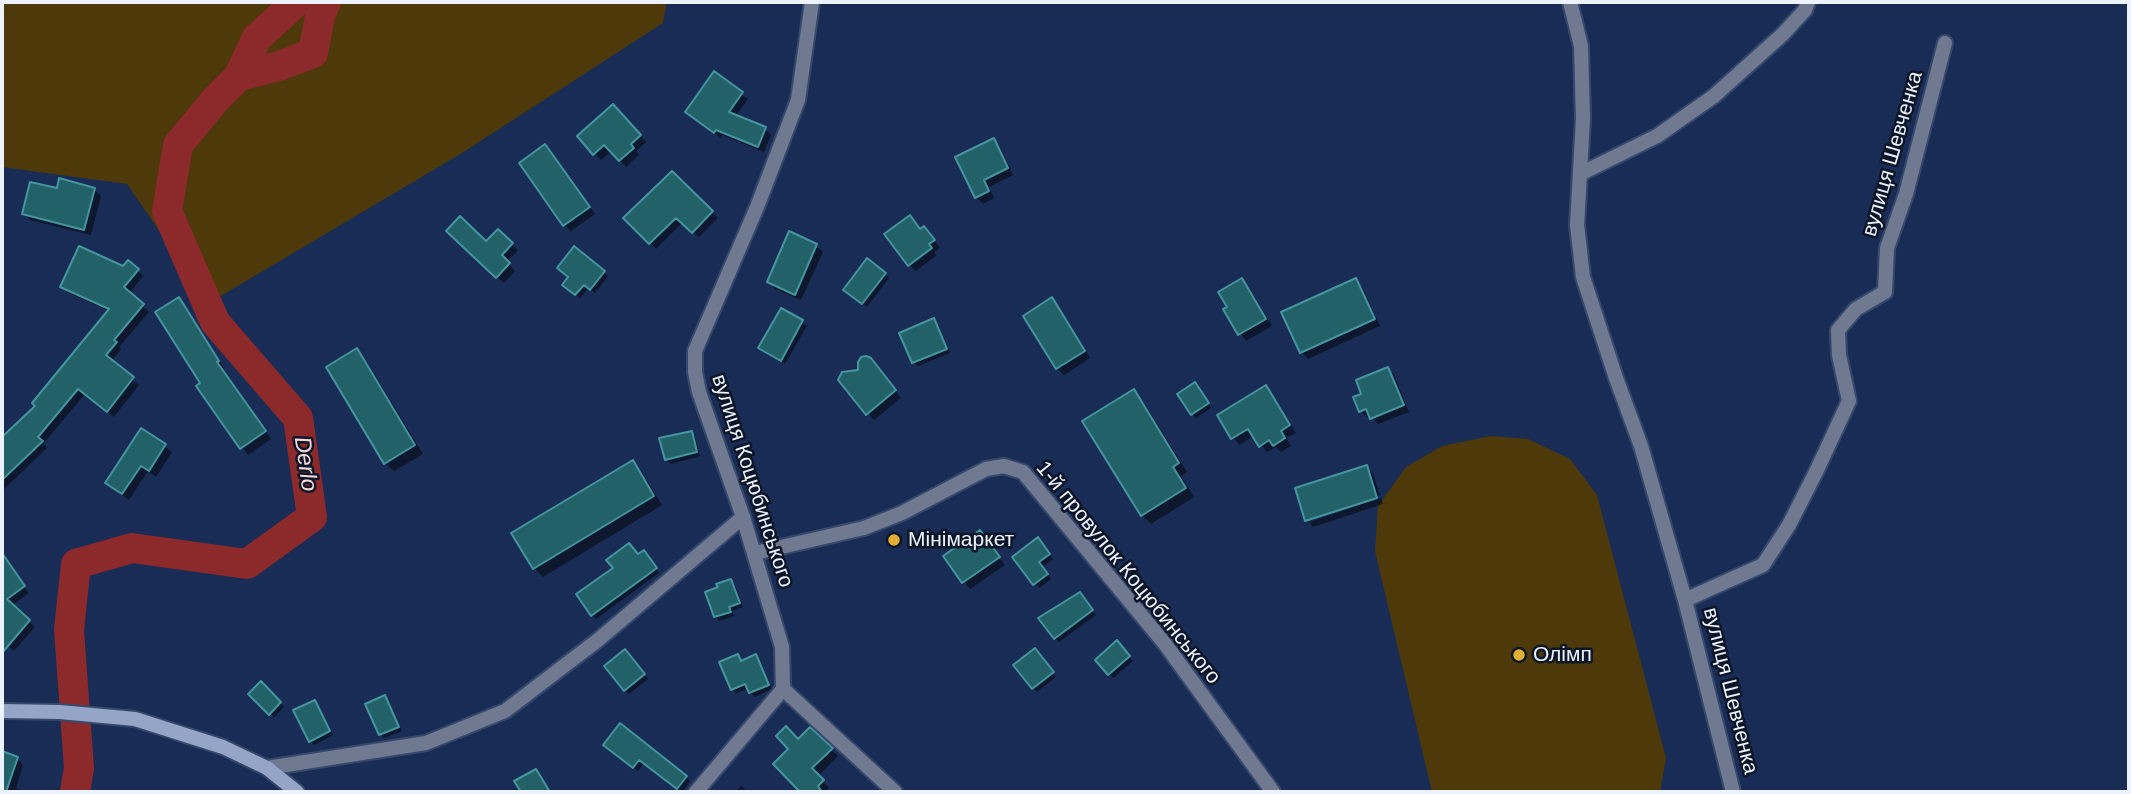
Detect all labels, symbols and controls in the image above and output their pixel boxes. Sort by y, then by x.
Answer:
street label: вулиця Шевченка [1857,69,1929,239]
street label: вулиця Коцюбинського [706,371,798,591]
water label: Derlo [288,435,322,493]
street label: 1-й провулок Коцюбинського [1030,457,1226,689]
place label: Мінімаркет [908,527,1014,553]
marker: Мінімаркет [886,532,902,548]
street label: вулиця Шевченка [1697,605,1763,777]
place label: Олімп [1533,642,1592,668]
marker: Олімп [1511,647,1527,663]

